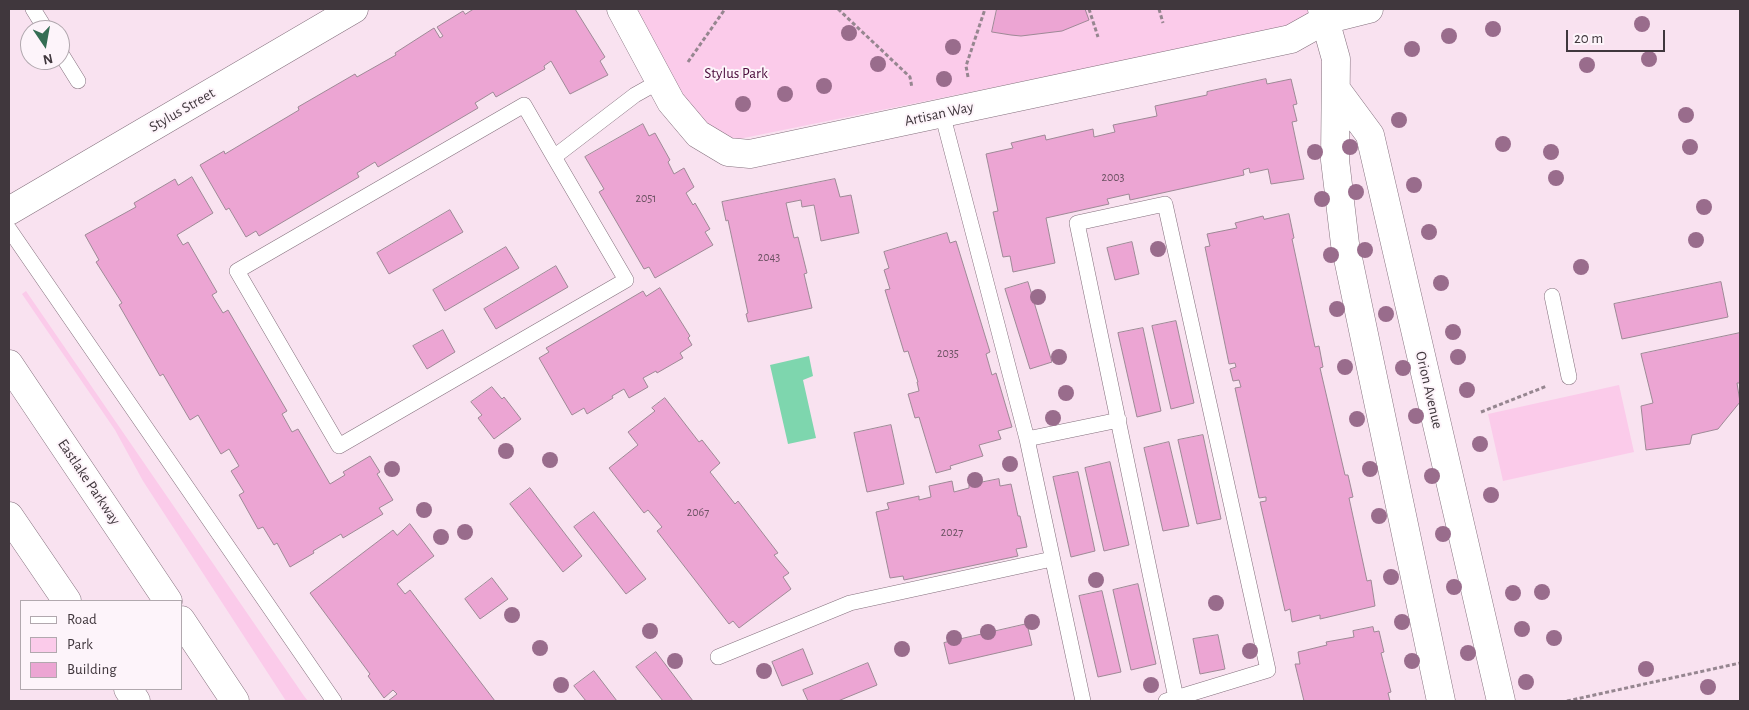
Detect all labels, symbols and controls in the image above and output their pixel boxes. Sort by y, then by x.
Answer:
north arrow [20,20,70,70]
scale bar [1569,20,1668,52]
text: 20 m [1574,31,1603,46]
text: N [42,51,54,67]
park label: Stylus Park [704,64,768,82]
street label: Stylus Street [146,84,218,136]
street label: Artisan Way [903,98,975,130]
house number: 2003 [1101,170,1125,184]
house number: 2051 [636,191,656,205]
house number: 2043 [758,250,780,264]
house number: 2035 [937,346,959,360]
street label: Orion Avenue [1411,349,1447,431]
street label: Eastlake Parkway [54,436,124,528]
house number: 2067 [687,505,709,519]
house number: 2027 [941,525,963,539]
legend [20,600,182,690]
text: Road [67,612,97,627]
text: Park [67,637,93,652]
text: Building [67,662,117,677]

